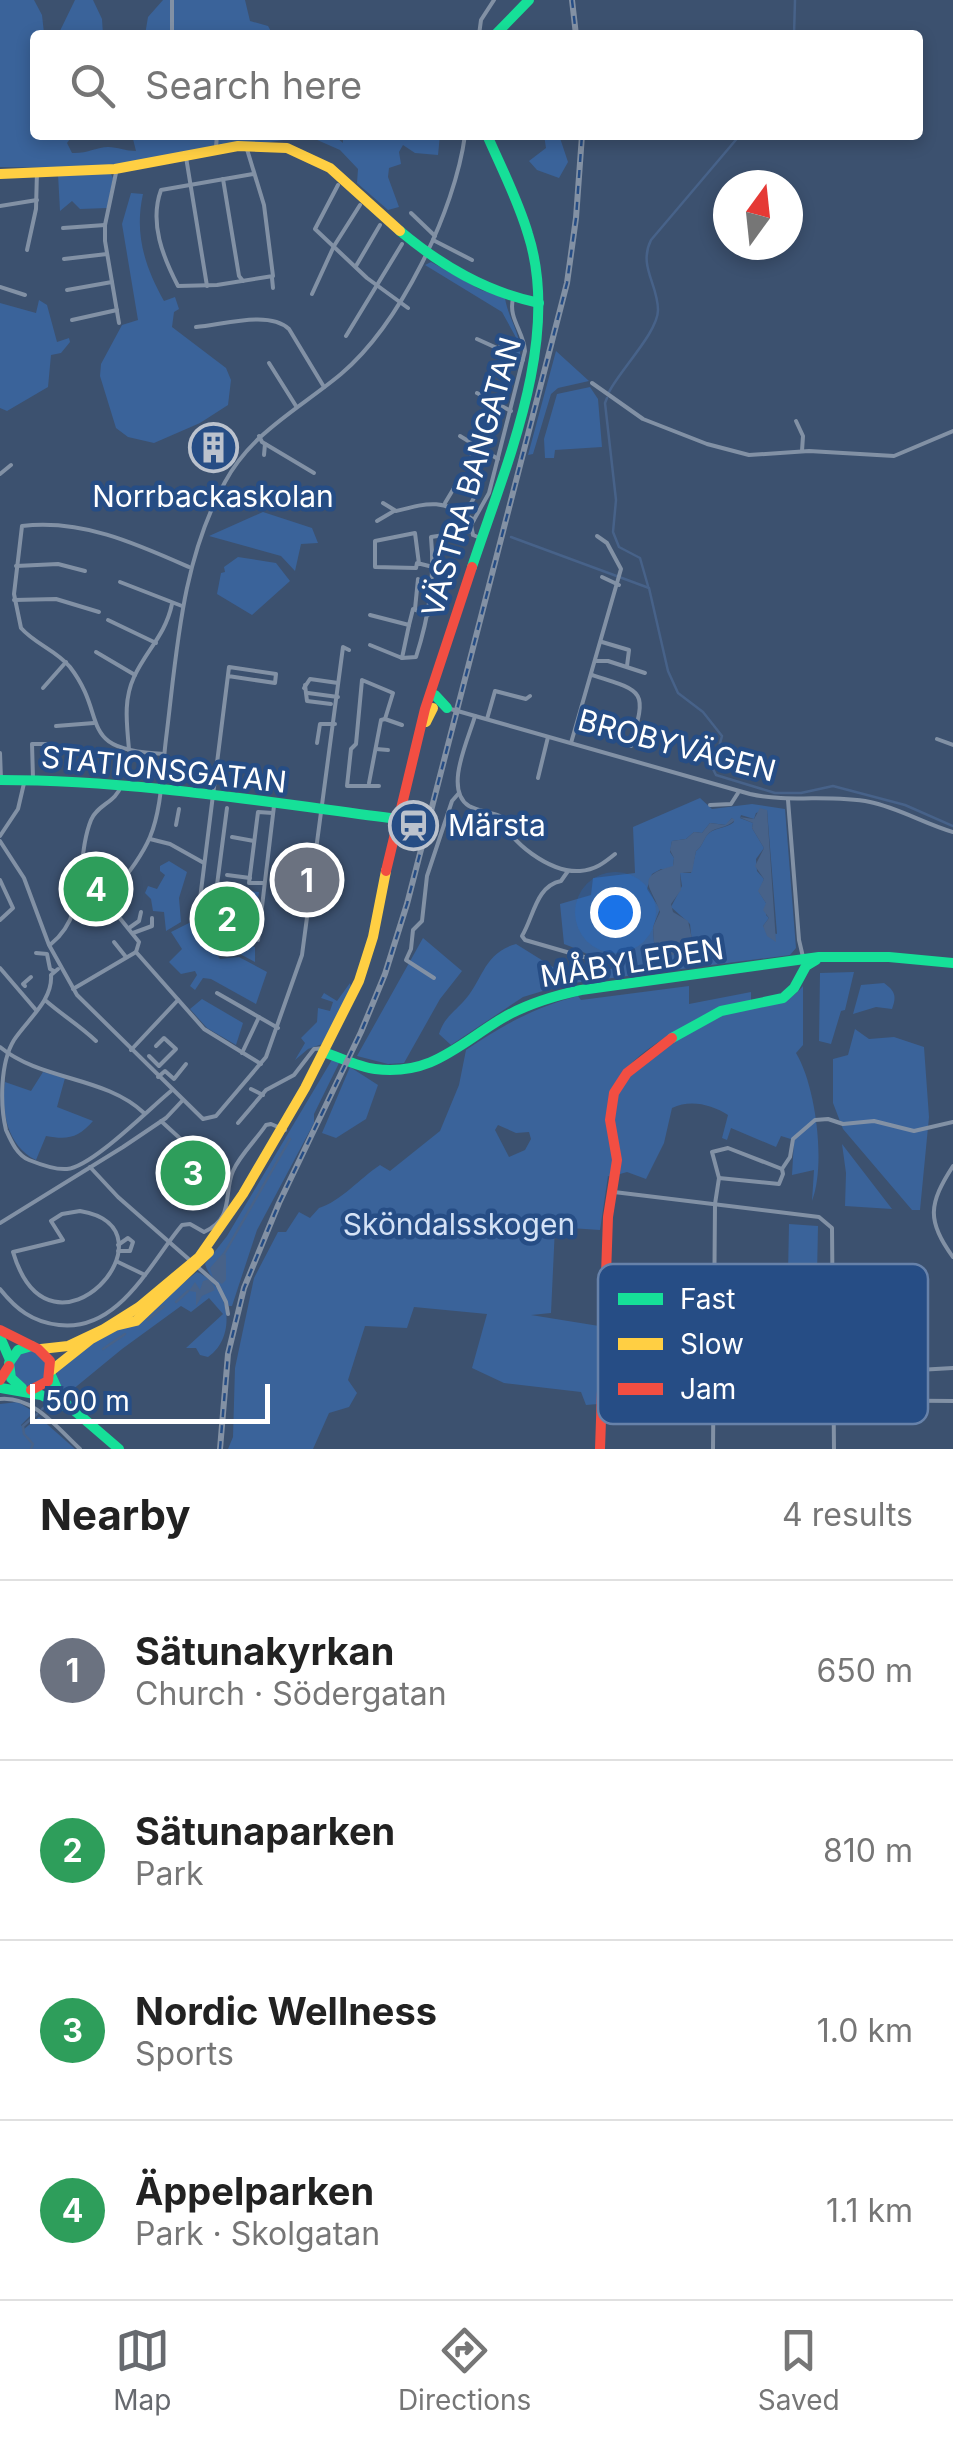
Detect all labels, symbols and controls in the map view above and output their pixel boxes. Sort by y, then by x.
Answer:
search box [30,30,923,140]
icon: search [65,58,120,113]
text: Search here [145,62,362,108]
north arrow [713,170,803,260]
street label: VÄSTRA BANGATAN [414,333,528,621]
building icon: Norrbackaskolan [187,421,239,473]
place label: Norrbackaskolan [92,478,334,514]
street label: BROBYVÄGEN [574,701,780,789]
street label: STATIONSGATAN [40,738,288,800]
station icon: Märsta [387,799,439,851]
place label: Märsta [448,807,546,843]
pin: 1 [274,842,340,918]
pin: 4 [64,852,128,926]
pin: 2 [194,882,260,956]
your location [590,887,641,938]
street label: MÅBYLEDEN [538,929,726,994]
pin: 3 [160,1136,226,1210]
park label: Sköndalsskogen [343,1206,575,1242]
legend [598,1264,928,1424]
text: Fast [680,1282,736,1316]
text: Slow [680,1327,744,1361]
text: Jam [680,1372,736,1406]
scale bar [30,1379,270,1424]
text: 500 m [45,1384,130,1418]
text: Nearby [40,1489,191,1540]
text: 4 results [782,1495,913,1534]
text: Sätunakyrkan [135,1628,394,1674]
text: 1 [66,1651,79,1690]
text: 650 m [816,1651,913,1690]
text: Church · Södergatan [135,1674,447,1713]
text: Sätunaparken [135,1808,395,1854]
text: 2 [62,1831,83,1870]
text: 810 m [823,1831,913,1870]
text: Park [135,1854,204,1893]
text: Nordic Wellness [135,1988,437,2034]
text: 3 [62,2011,83,2050]
text: 1.0 km [817,2011,913,2050]
text: Sports [135,2034,234,2073]
text: Äppelparken [135,2168,374,2214]
text: 4 [62,2191,83,2230]
text: 1.1 km [826,2191,913,2230]
text: Park · Skolgatan [135,2214,380,2253]
tab: Map [113,2323,171,2417]
tab: Directions [398,2323,531,2417]
tab: Saved [758,2323,840,2417]

